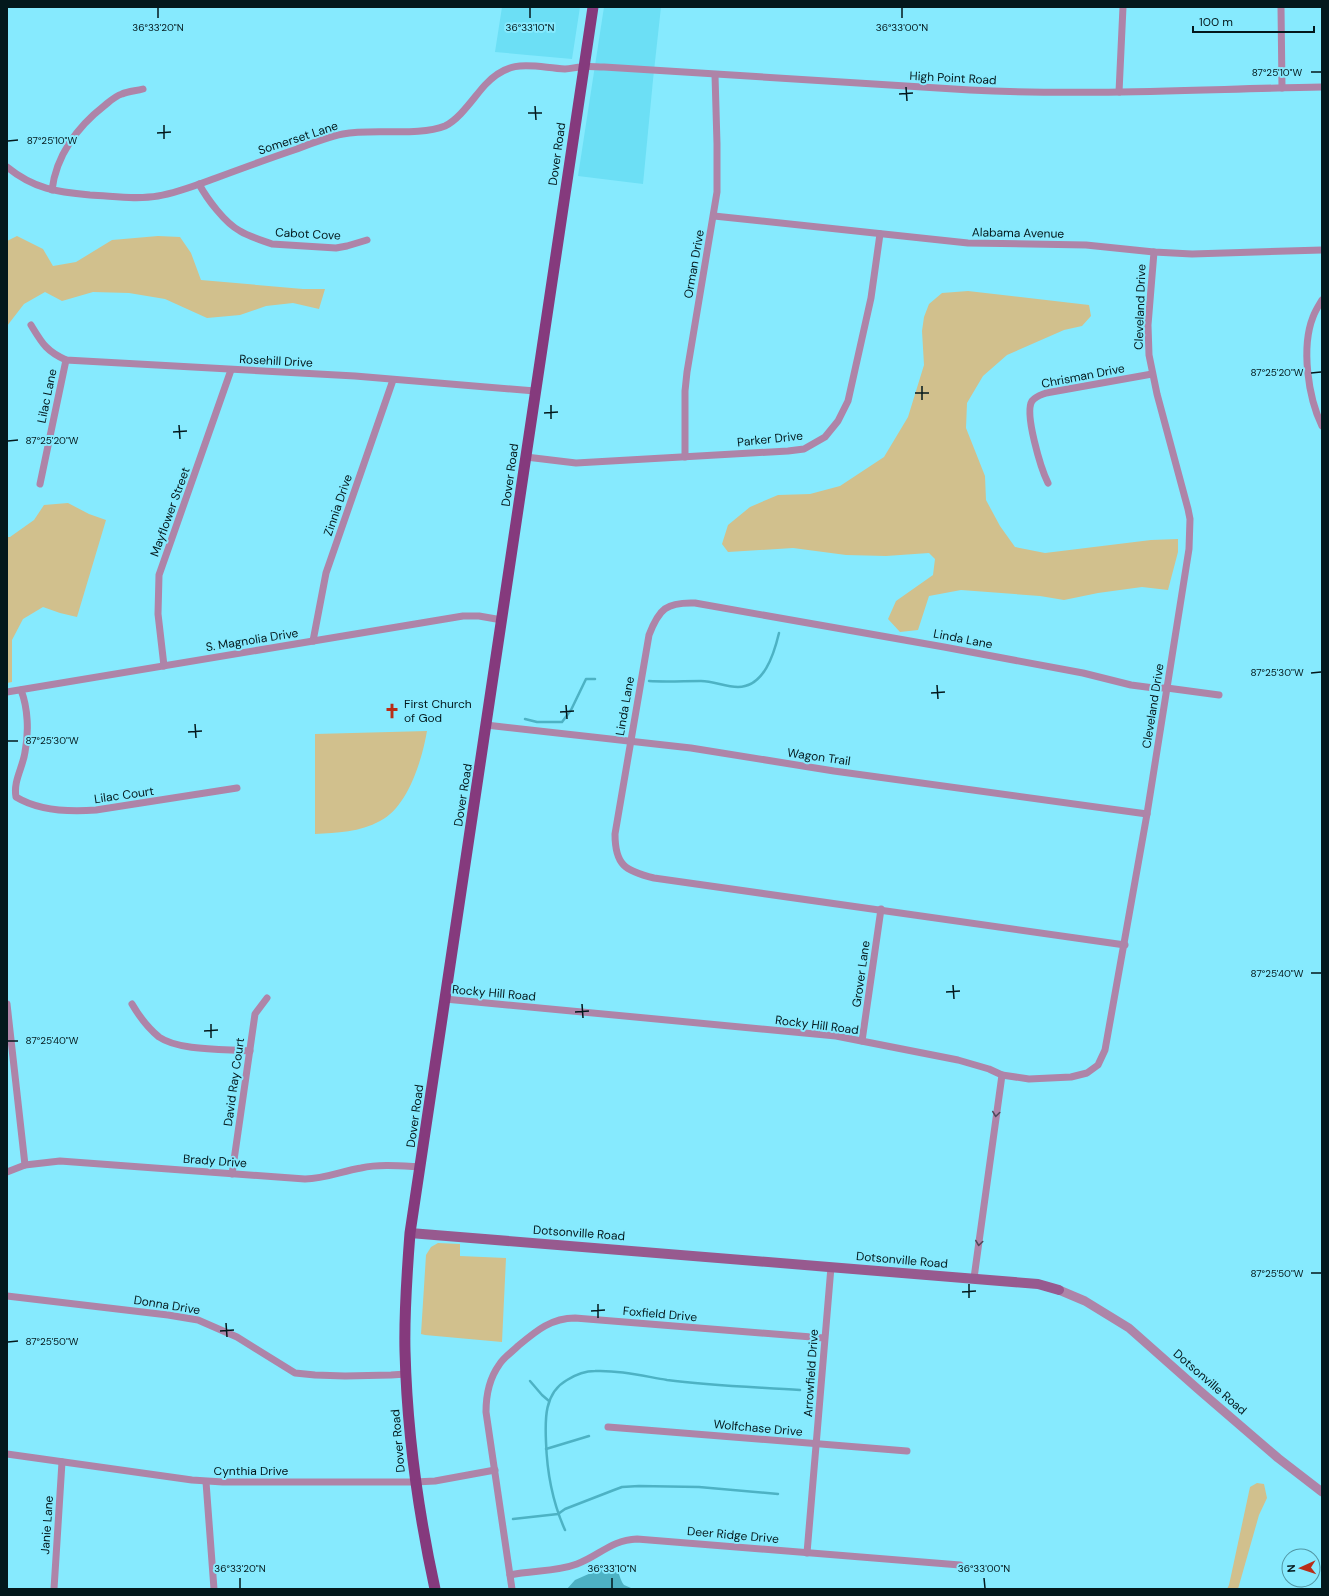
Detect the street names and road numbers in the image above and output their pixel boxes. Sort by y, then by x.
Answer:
street label: High Point Road [909,68,997,88]
street label: Somerset Lane [256,117,340,158]
street label: Dover Road [545,121,569,187]
street label: Cabot Cove [275,224,341,244]
street label: Alabama Avenue [972,224,1065,242]
street label: Orman Drive [680,228,708,300]
street label: Cleveland Drive [1131,264,1150,350]
street label: Rosehill Drive [239,351,313,371]
street label: Chrisman Drive [1040,360,1126,392]
street label: Lilac Lane [33,367,61,425]
street label: Parker Drive [736,428,804,450]
street label: Dover Road [498,442,522,508]
street label: Mayflower Street [146,465,194,559]
street label: Zinnia Drive [320,472,356,538]
street label: S. Magnolia Drive [205,625,300,655]
street label: Linda Lane [932,625,994,653]
street label: Cleveland Drive [1138,662,1168,750]
street label: Linda Lane [612,675,638,737]
street label: Wagon Trail [786,745,852,769]
street label: Dover Road [450,762,476,828]
street label: Lilac Court [93,783,155,807]
street label: Grover Lane [848,939,874,1008]
street label: Rocky Hill Road [451,981,537,1005]
street label: Rocky Hill Road [774,1012,860,1038]
street label: David Ray Court [220,1036,248,1127]
street label: Dover Road [403,1083,427,1149]
street label: Brady Drive [183,1151,248,1171]
street label: Dotsonville Road [532,1222,626,1244]
street label: Dotsonville Road [855,1248,949,1272]
street label: Donna Drive [133,1292,202,1318]
street label: Foxfield Drive [622,1303,698,1325]
street label: Arrowfield Drive [800,1328,822,1417]
street label: Dotsonville Road [1170,1346,1250,1418]
street label: Dover Road [387,1409,409,1473]
street label: Wolfchase Drive [713,1416,803,1440]
street label: Cynthia Drive [214,1463,289,1479]
street label: Janie Lane [37,1495,57,1555]
street label: Deer Ridge Drive [687,1523,780,1547]

